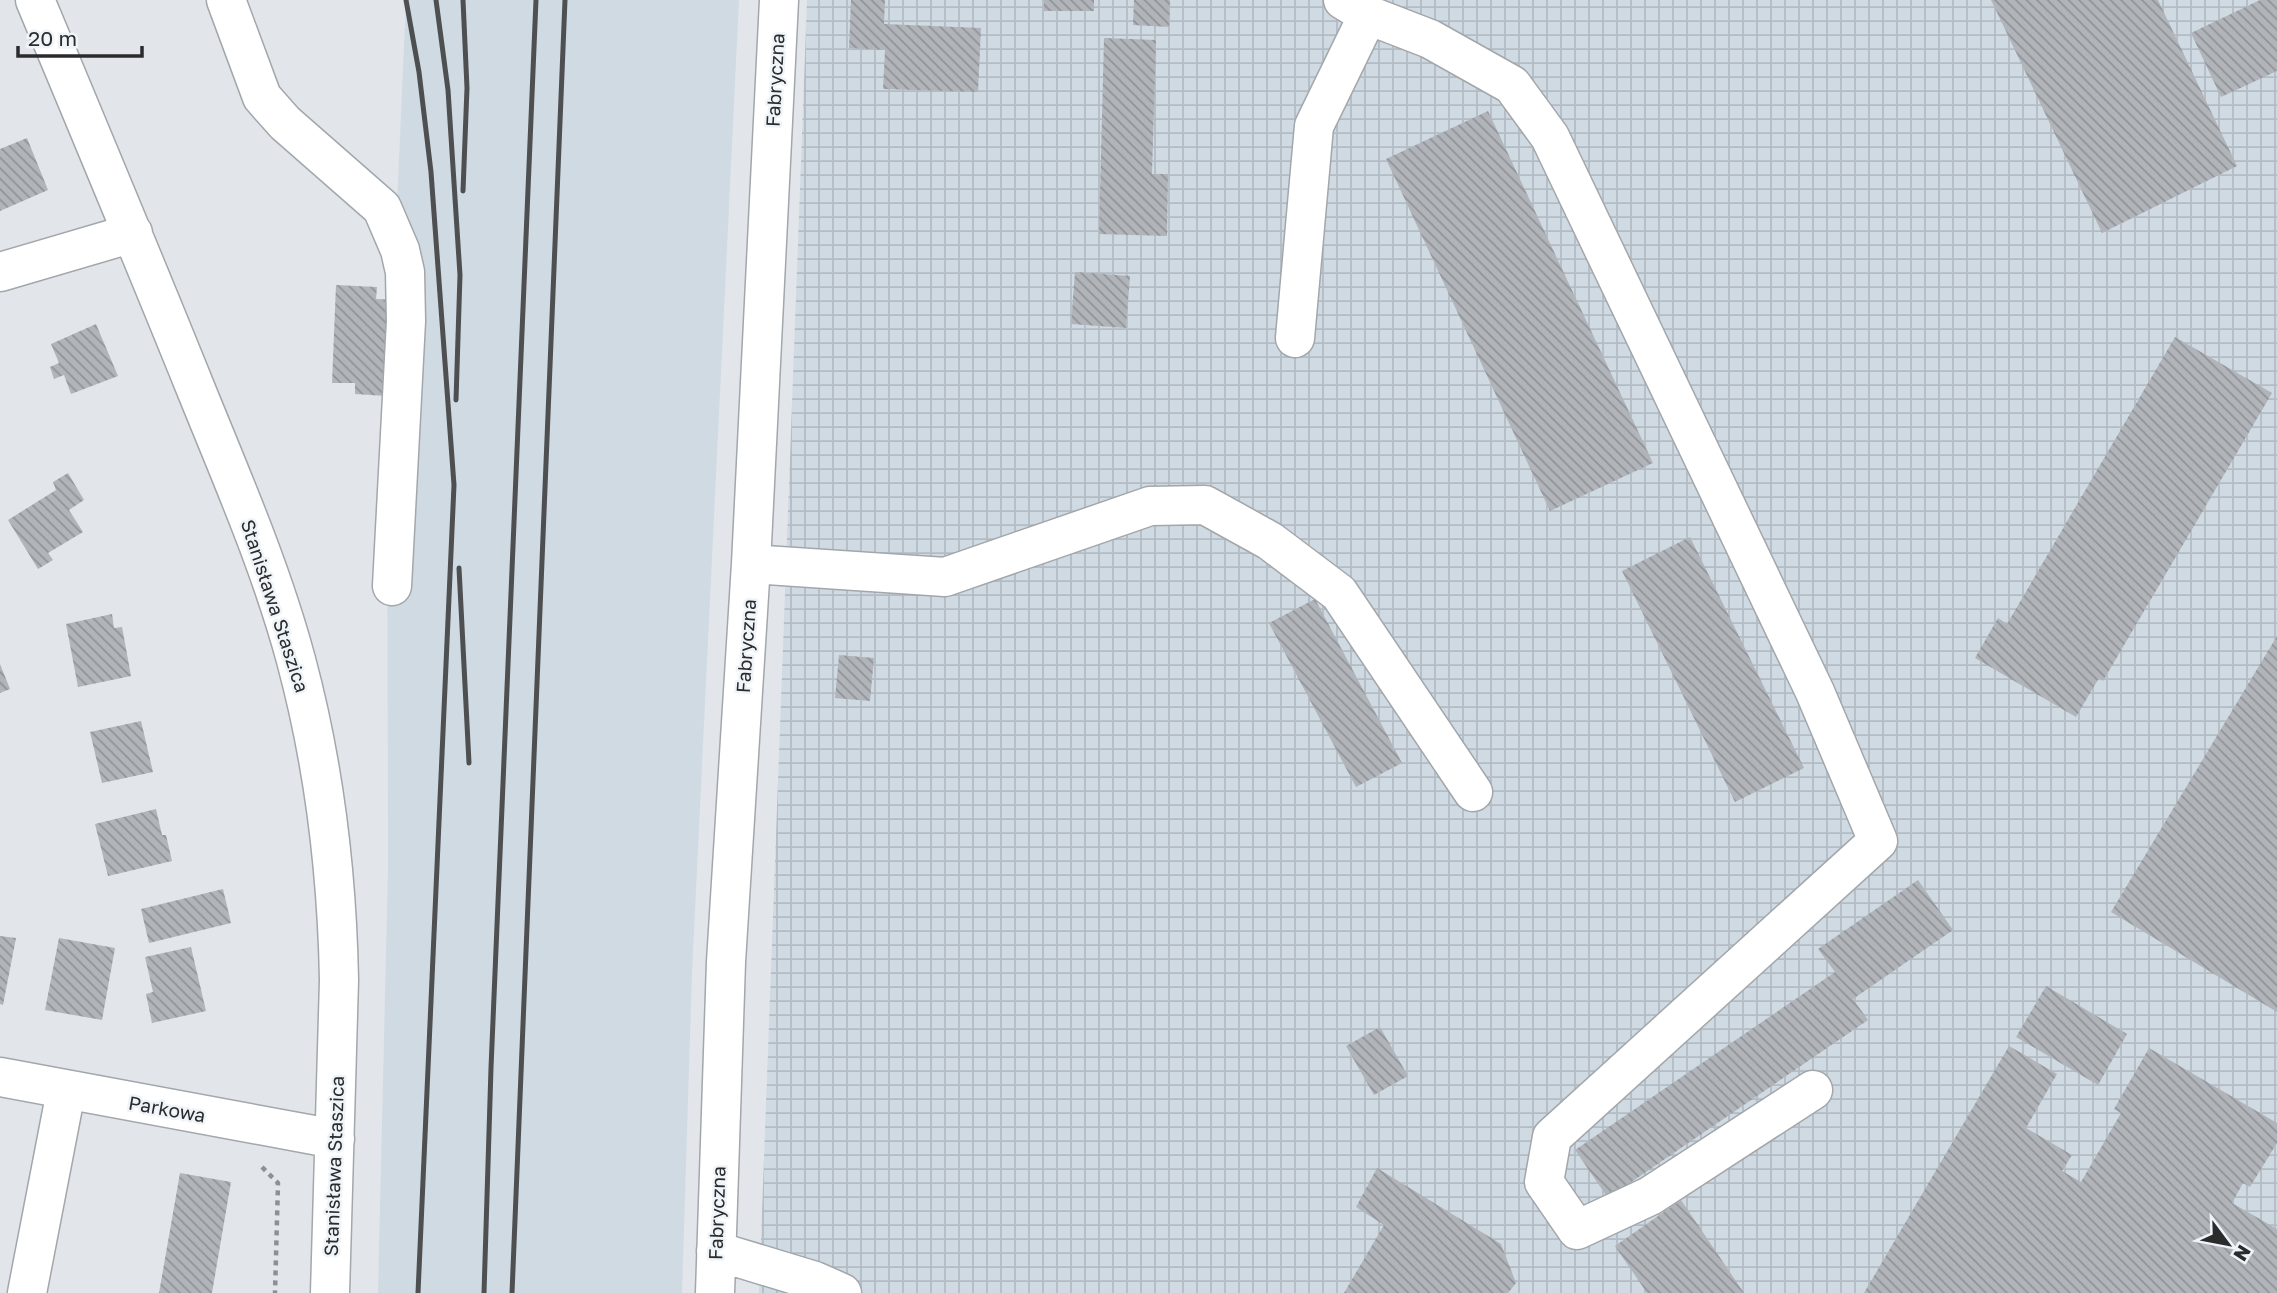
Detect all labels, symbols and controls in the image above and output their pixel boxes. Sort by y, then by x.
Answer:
scale bar [18,14,142,58]
text: 20 m [28,25,77,51]
street label: Fabryczna [761,32,788,128]
street label: Stanisława Staszica [237,516,314,695]
street label: Fabryczna [731,598,760,694]
street label: Stanisława Staszica [319,1075,348,1257]
street label: Parkowa [127,1090,207,1127]
street label: Fabryczna [703,1166,730,1260]
north arrow [2193,1209,2263,1279]
text: N [2229,1241,2256,1265]

